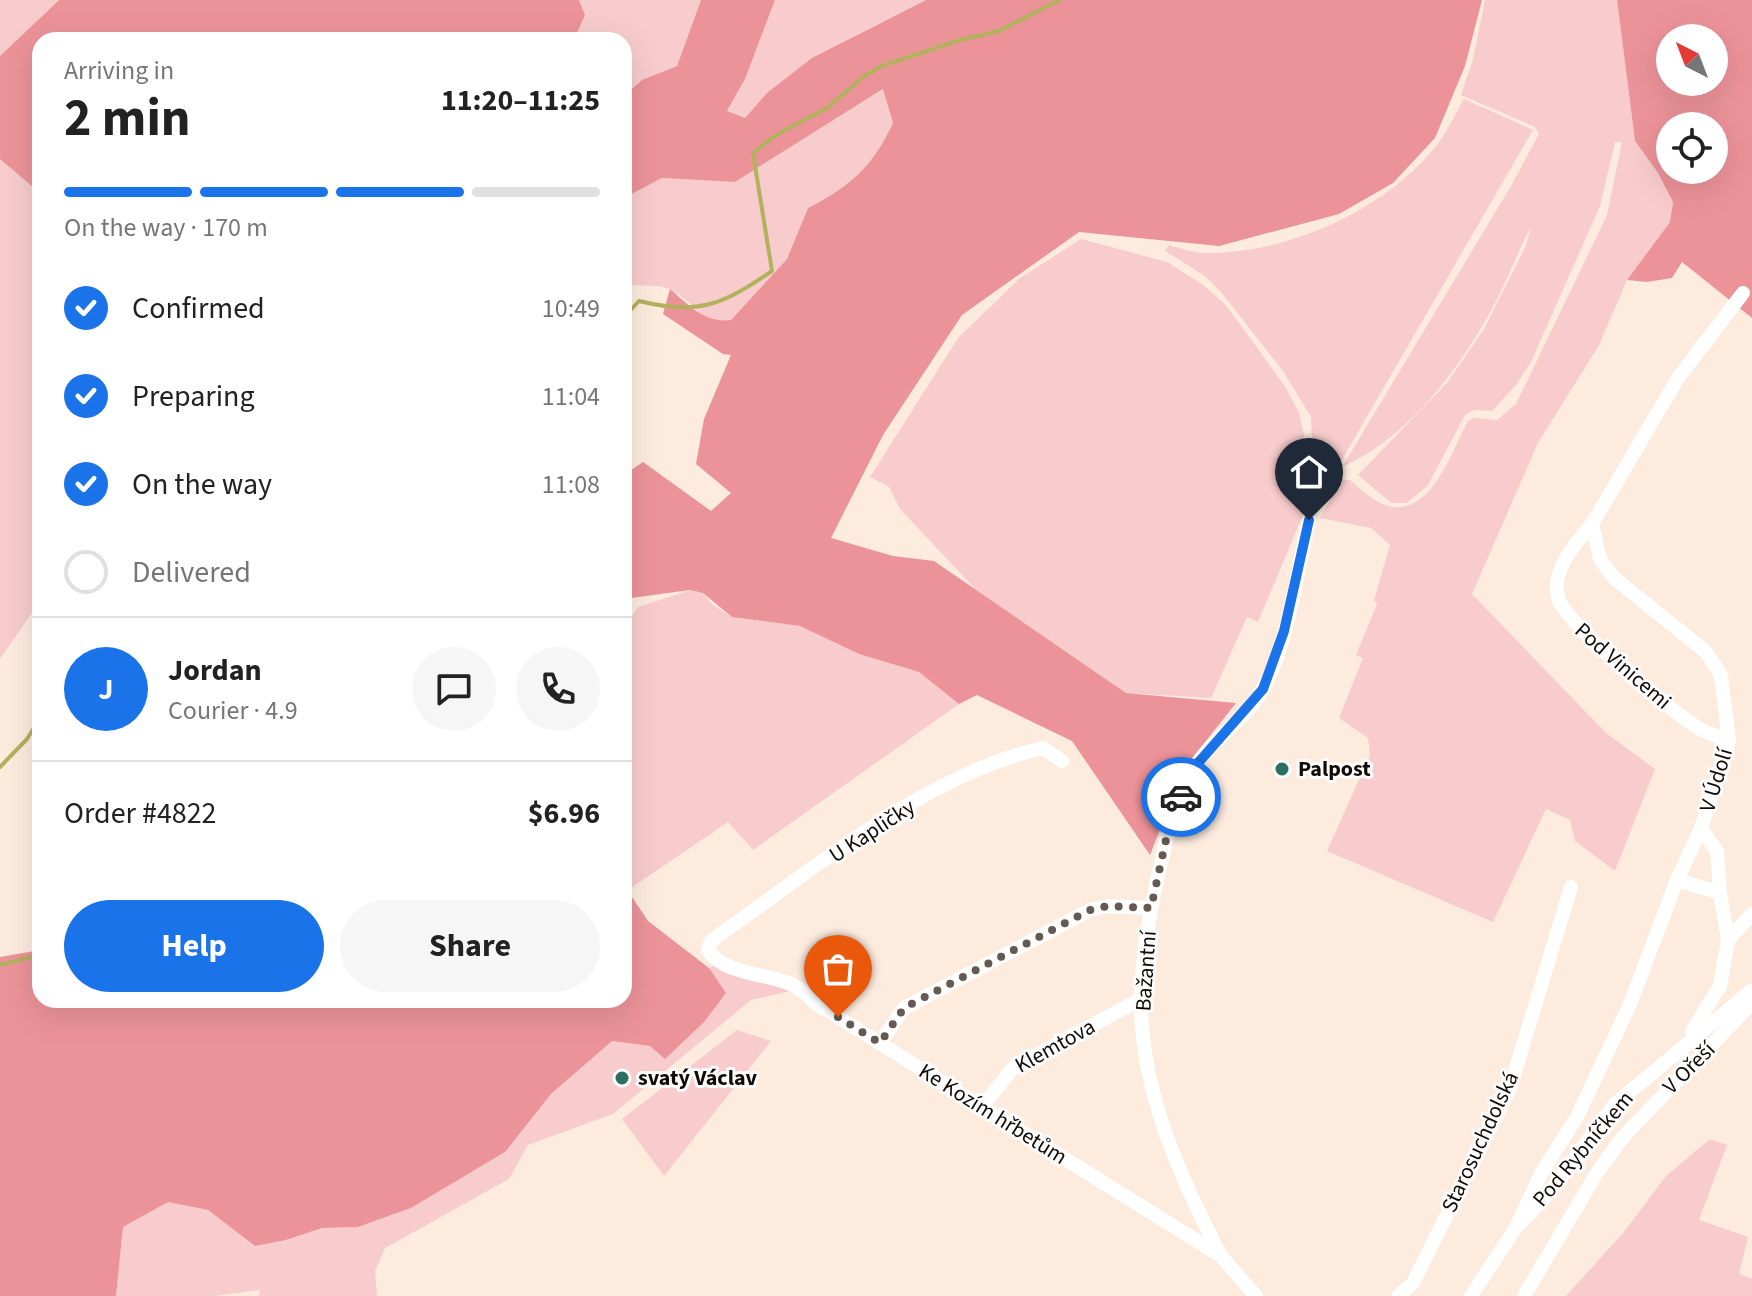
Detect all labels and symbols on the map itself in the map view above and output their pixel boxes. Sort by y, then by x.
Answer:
north arrow [1656,24,1728,96]
pin [1275,438,1343,520]
street label: Pod Vinicemi [1568,615,1678,717]
street label: V Údolí [1691,744,1741,816]
place label: Palpost [1298,753,1371,785]
courier [1141,757,1221,837]
marker: Palpost [1273,760,1291,778]
street label: U Kapličky [823,791,922,871]
street label: Bažantní [1127,929,1165,1012]
pin [804,935,872,1017]
street label: Klemtova [1009,1011,1101,1081]
street label: V Ořeší [1655,1034,1723,1102]
street label: Ke Kozím hřbetům [913,1055,1073,1173]
place label: svatý Václav [638,1062,758,1094]
street label: Starosuchdolská [1433,1066,1527,1218]
marker: svatý Václav [613,1069,631,1087]
street label: Pod Rybníčkem [1525,1084,1641,1214]

